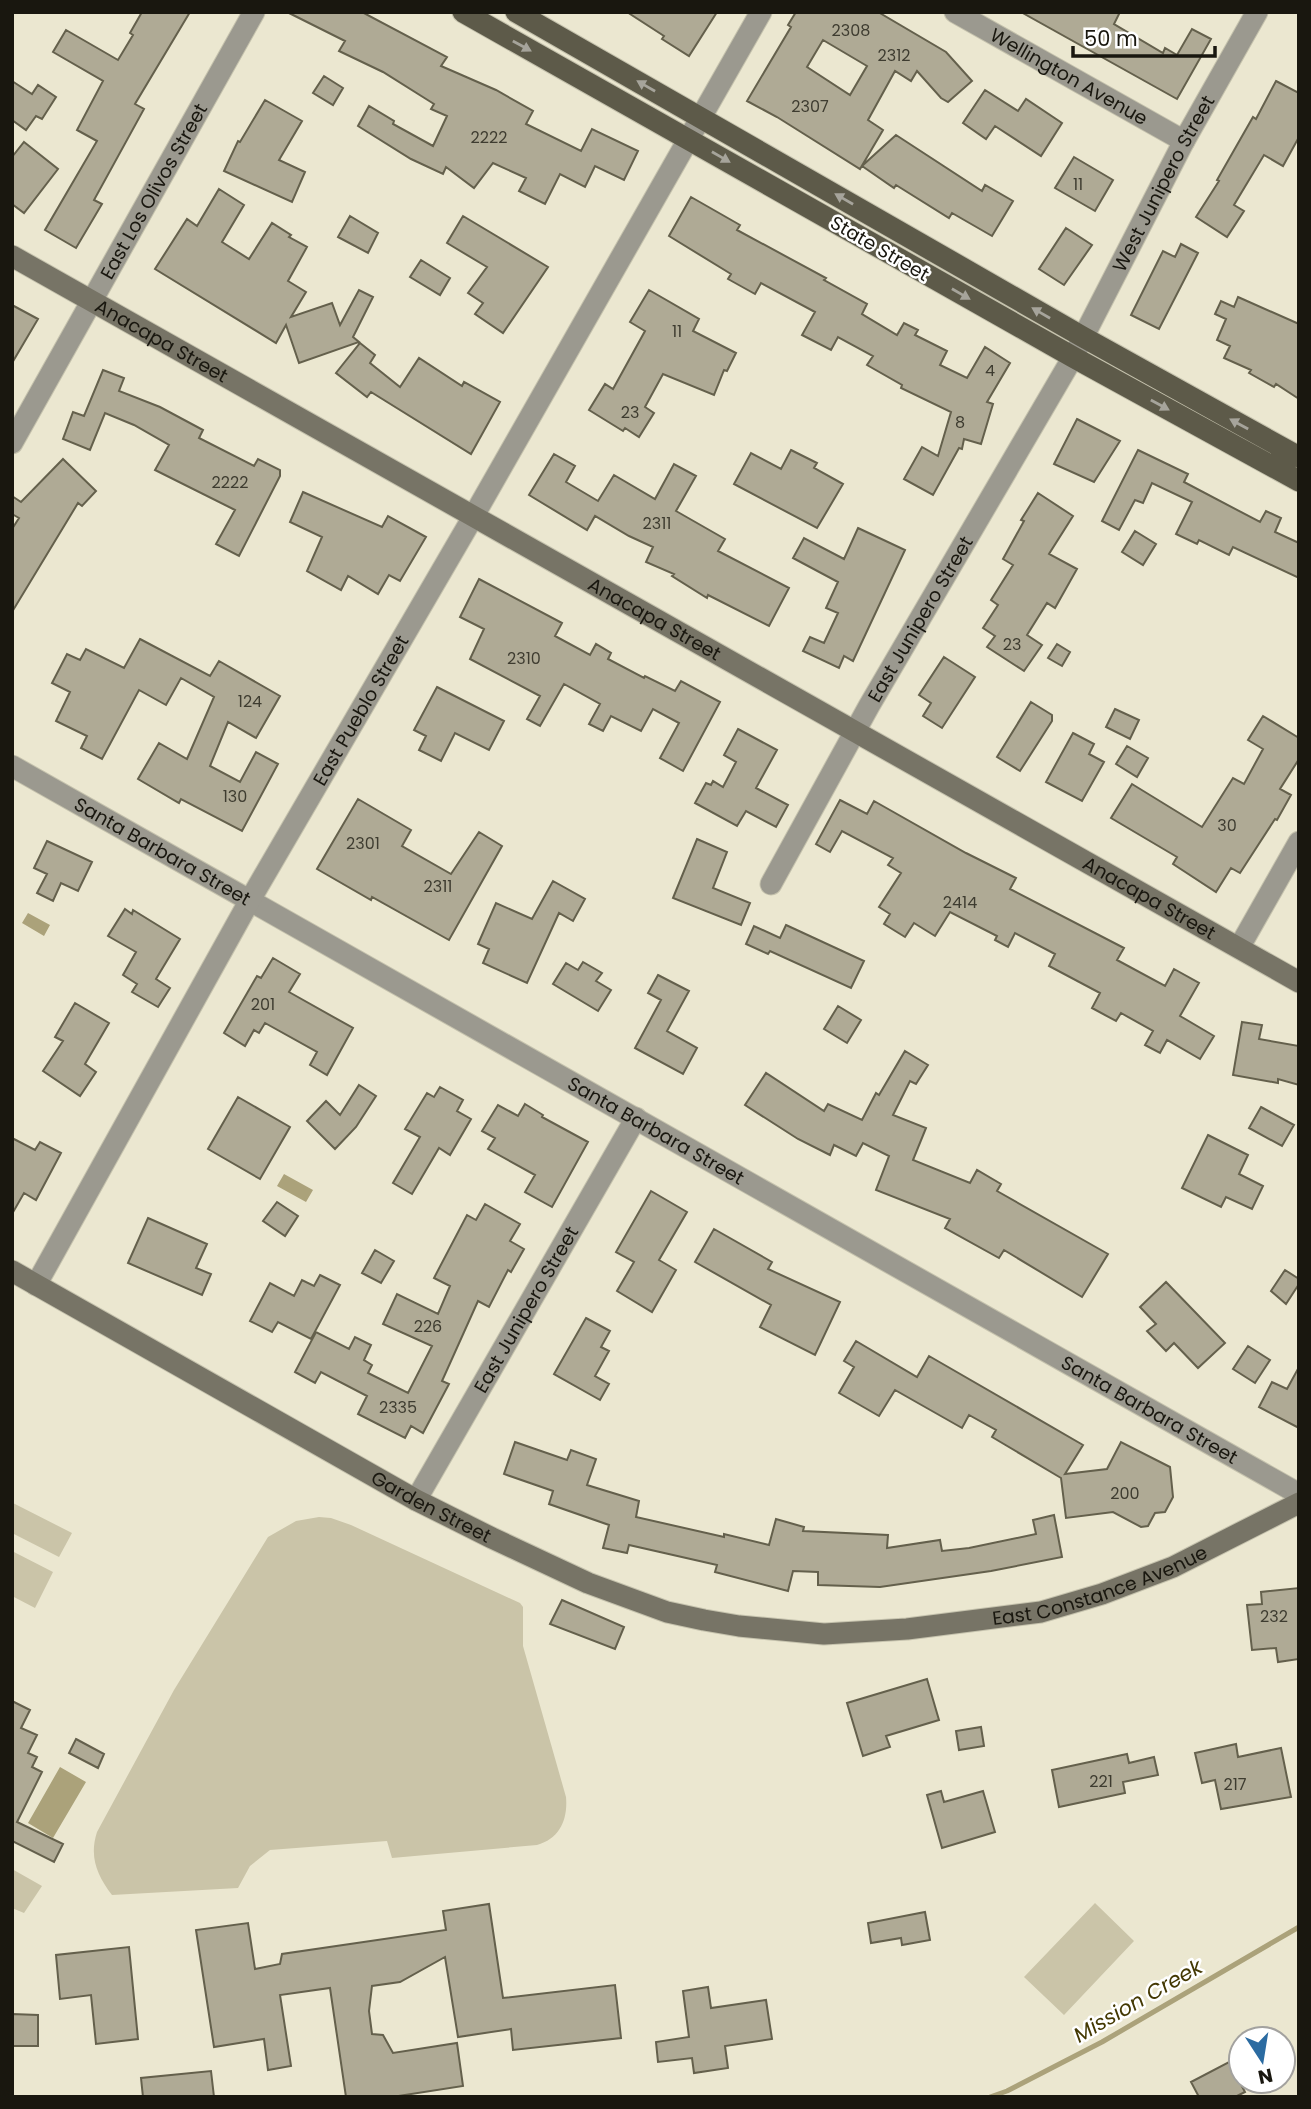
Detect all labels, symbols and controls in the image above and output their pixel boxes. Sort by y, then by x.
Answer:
scale bar [1073,14,1215,58]
house number: 2308 [832,19,870,42]
street label: Wellington Avenue [985,21,1153,132]
text: 50 m [1084,24,1138,53]
one-way arrow [512,40,532,52]
house number: 2312 [878,44,910,67]
one-way arrow [636,80,656,92]
street label: West Junipero Street [1106,90,1221,277]
house number: 2307 [791,95,829,118]
street label: East Los Olivos Street [94,98,214,284]
house number: 2222 [471,126,507,149]
one-way arrow [711,151,730,163]
house number: 11 [1073,173,1083,196]
one-way arrow [834,193,853,205]
street label: State Street [825,209,934,288]
one-way arrow [951,287,971,299]
street label: Anacapa Street [90,293,233,389]
one-way arrow [1031,306,1050,319]
house number: 11 [672,320,682,343]
house number: 4 [985,359,995,382]
one-way arrow [1150,399,1169,411]
house number: 23 [621,401,639,424]
house number: 8 [955,411,965,434]
one-way arrow [1229,418,1249,430]
house number: 2222 [212,471,248,494]
house number: 2311 [643,512,671,535]
street label: East Junipero Street [861,531,980,707]
street label: Anacapa Street [583,571,726,667]
street label: East Pueblo Street [306,630,415,791]
house number: 23 [1003,633,1021,656]
house number: 2310 [507,647,541,670]
house number: 124 [238,690,262,713]
house number: 130 [223,785,247,808]
street label: Santa Barbara Street [69,791,256,912]
house number: 30 [1217,814,1237,837]
house number: 2301 [346,832,380,855]
street label: Anacapa Street [1078,850,1221,946]
house number: 2311 [424,875,452,898]
house number: 2414 [943,891,977,914]
house number: 201 [251,993,275,1016]
street label: Santa Barbara Street [563,1070,749,1192]
street label: East Junipero Street [468,1221,585,1398]
house number: 226 [414,1315,442,1338]
street label: Santa Barbara Street [1056,1349,1243,1471]
house number: 2335 [379,1396,417,1419]
street label: Garden Street [366,1464,496,1550]
house number: 200 [1110,1482,1140,1505]
street label: East Constance Avenue [991,1539,1212,1632]
house number: 232 [1260,1605,1288,1628]
house number: 221 [1089,1770,1113,1793]
house number: 217 [1223,1773,1247,1796]
water label: Mission Creek [1068,1951,1209,2049]
north arrow [1227,2025,1297,2095]
text: N [1256,2061,1275,2091]

